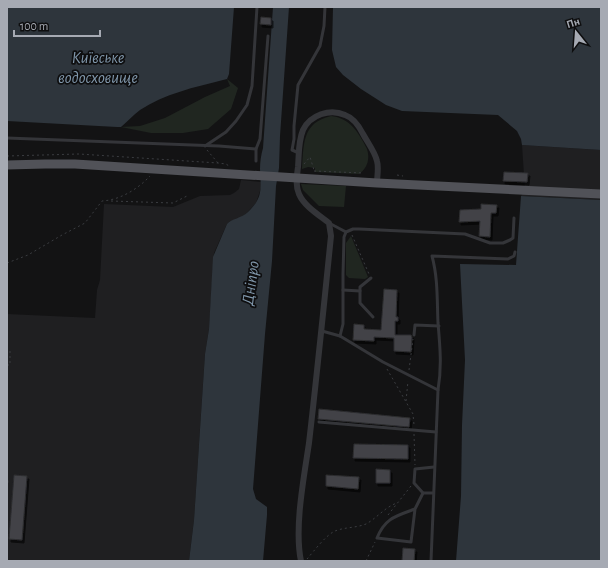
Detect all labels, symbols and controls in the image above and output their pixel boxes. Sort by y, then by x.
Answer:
scale bar [14,12,100,38]
north arrow [556,12,596,52]
text: Пн [565,16,581,30]
text: 100 m [20,20,48,32]
water label: Київське водосховище [58,49,138,86]
water label: Дніпро [239,260,263,307]

